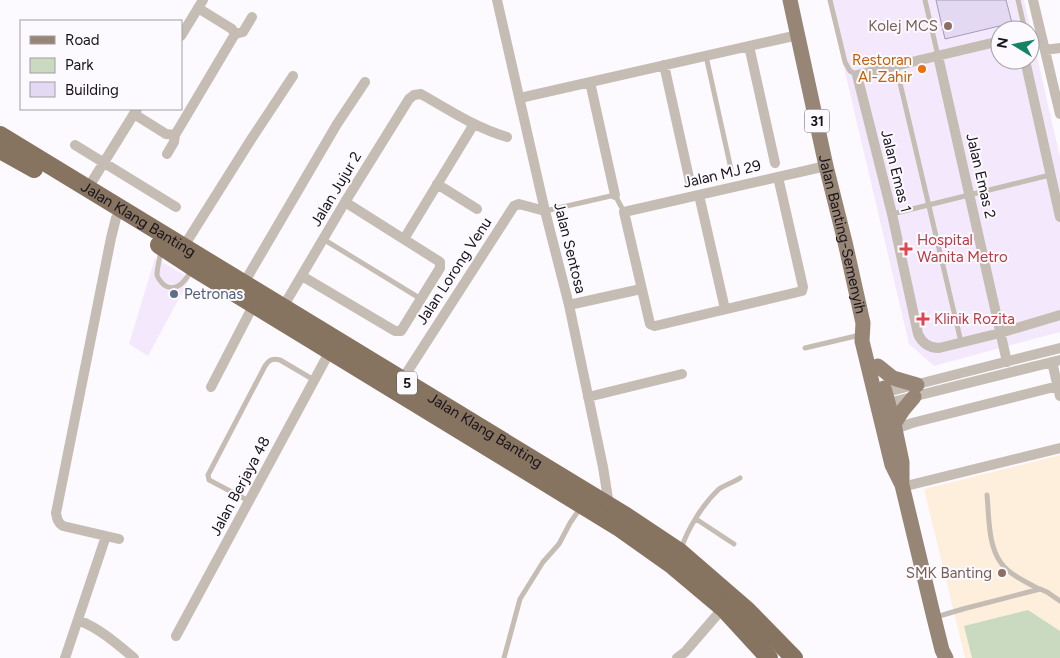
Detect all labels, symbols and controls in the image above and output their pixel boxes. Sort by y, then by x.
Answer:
place label: Kolej MCS [868,17,938,35]
legend [20,20,182,110]
marker: Kolej MCS [942,20,954,32]
north arrow [990,20,1040,70]
text: Road [65,31,100,49]
text: N [993,36,1012,50]
place label: Restoran Al-Zahir [852,51,912,86]
text: Park [65,56,94,74]
marker: Restoran Al-Zahir [916,63,928,75]
text: Building [65,81,119,99]
road number: 31 [804,110,830,132]
street label: Jalan Emas 1 [877,128,915,214]
street label: Jalan Emas 2 [962,132,1000,220]
street label: Jalan Jujur 2 [307,148,365,230]
street label: Jalan Banting-Semenyih [815,153,870,315]
street label: Jalan MJ 29 [681,156,763,192]
street label: Jalan Klang Banting [78,177,199,261]
street label: Jalan Sentosa [550,201,590,295]
street label: Jalan Lorong Venu [413,214,495,328]
place label: Hospital Wanita Metro [917,231,1008,266]
marker: Hospital Wanita Metro [899,242,913,256]
place label: Petronas [184,285,243,303]
marker: Petronas [168,288,180,300]
place label: Klinik Rozita [934,310,1015,328]
marker: Klinik Rozita [916,312,930,326]
road number: 5 [397,372,417,394]
street label: Jalan Klang Banting [425,389,546,472]
street label: Jalan Berjaya 48 [206,433,274,539]
place label: SMK Banting [906,564,992,582]
marker: SMK Banting [996,567,1008,579]

